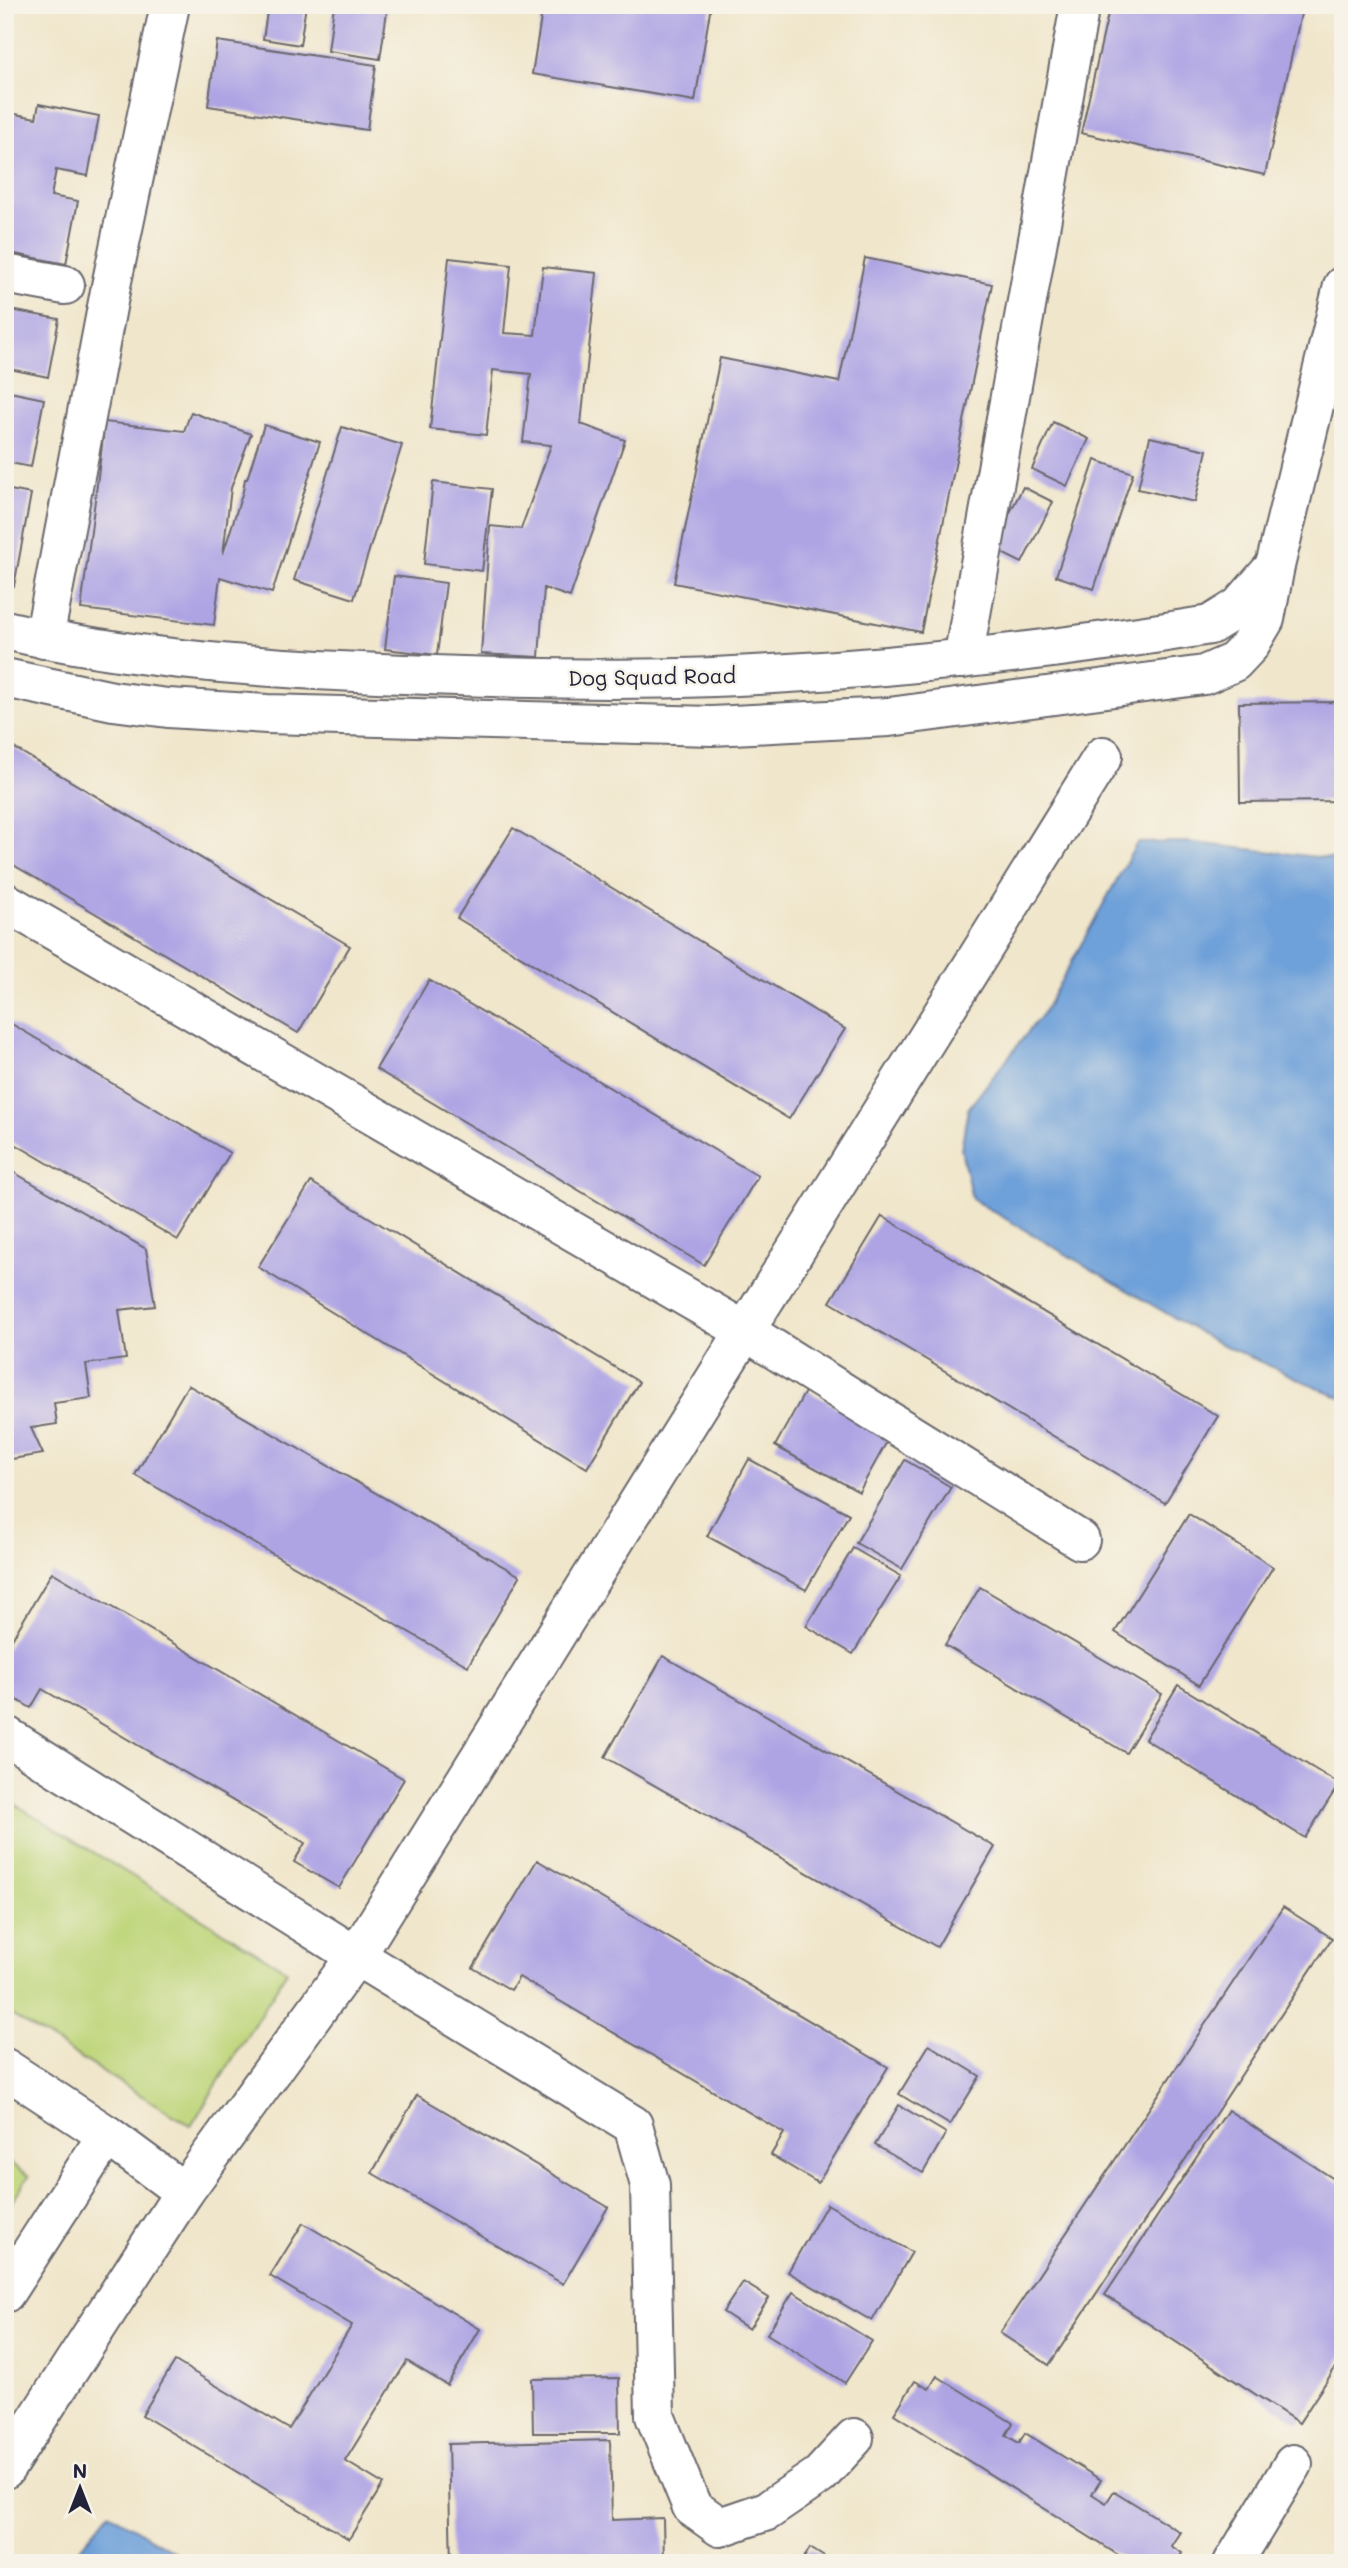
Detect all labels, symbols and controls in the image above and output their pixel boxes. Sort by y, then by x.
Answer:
street label: Dog Squad Road [568,661,736,691]
north arrow [46,2452,116,2522]
text: N [73,2458,87,2483]

